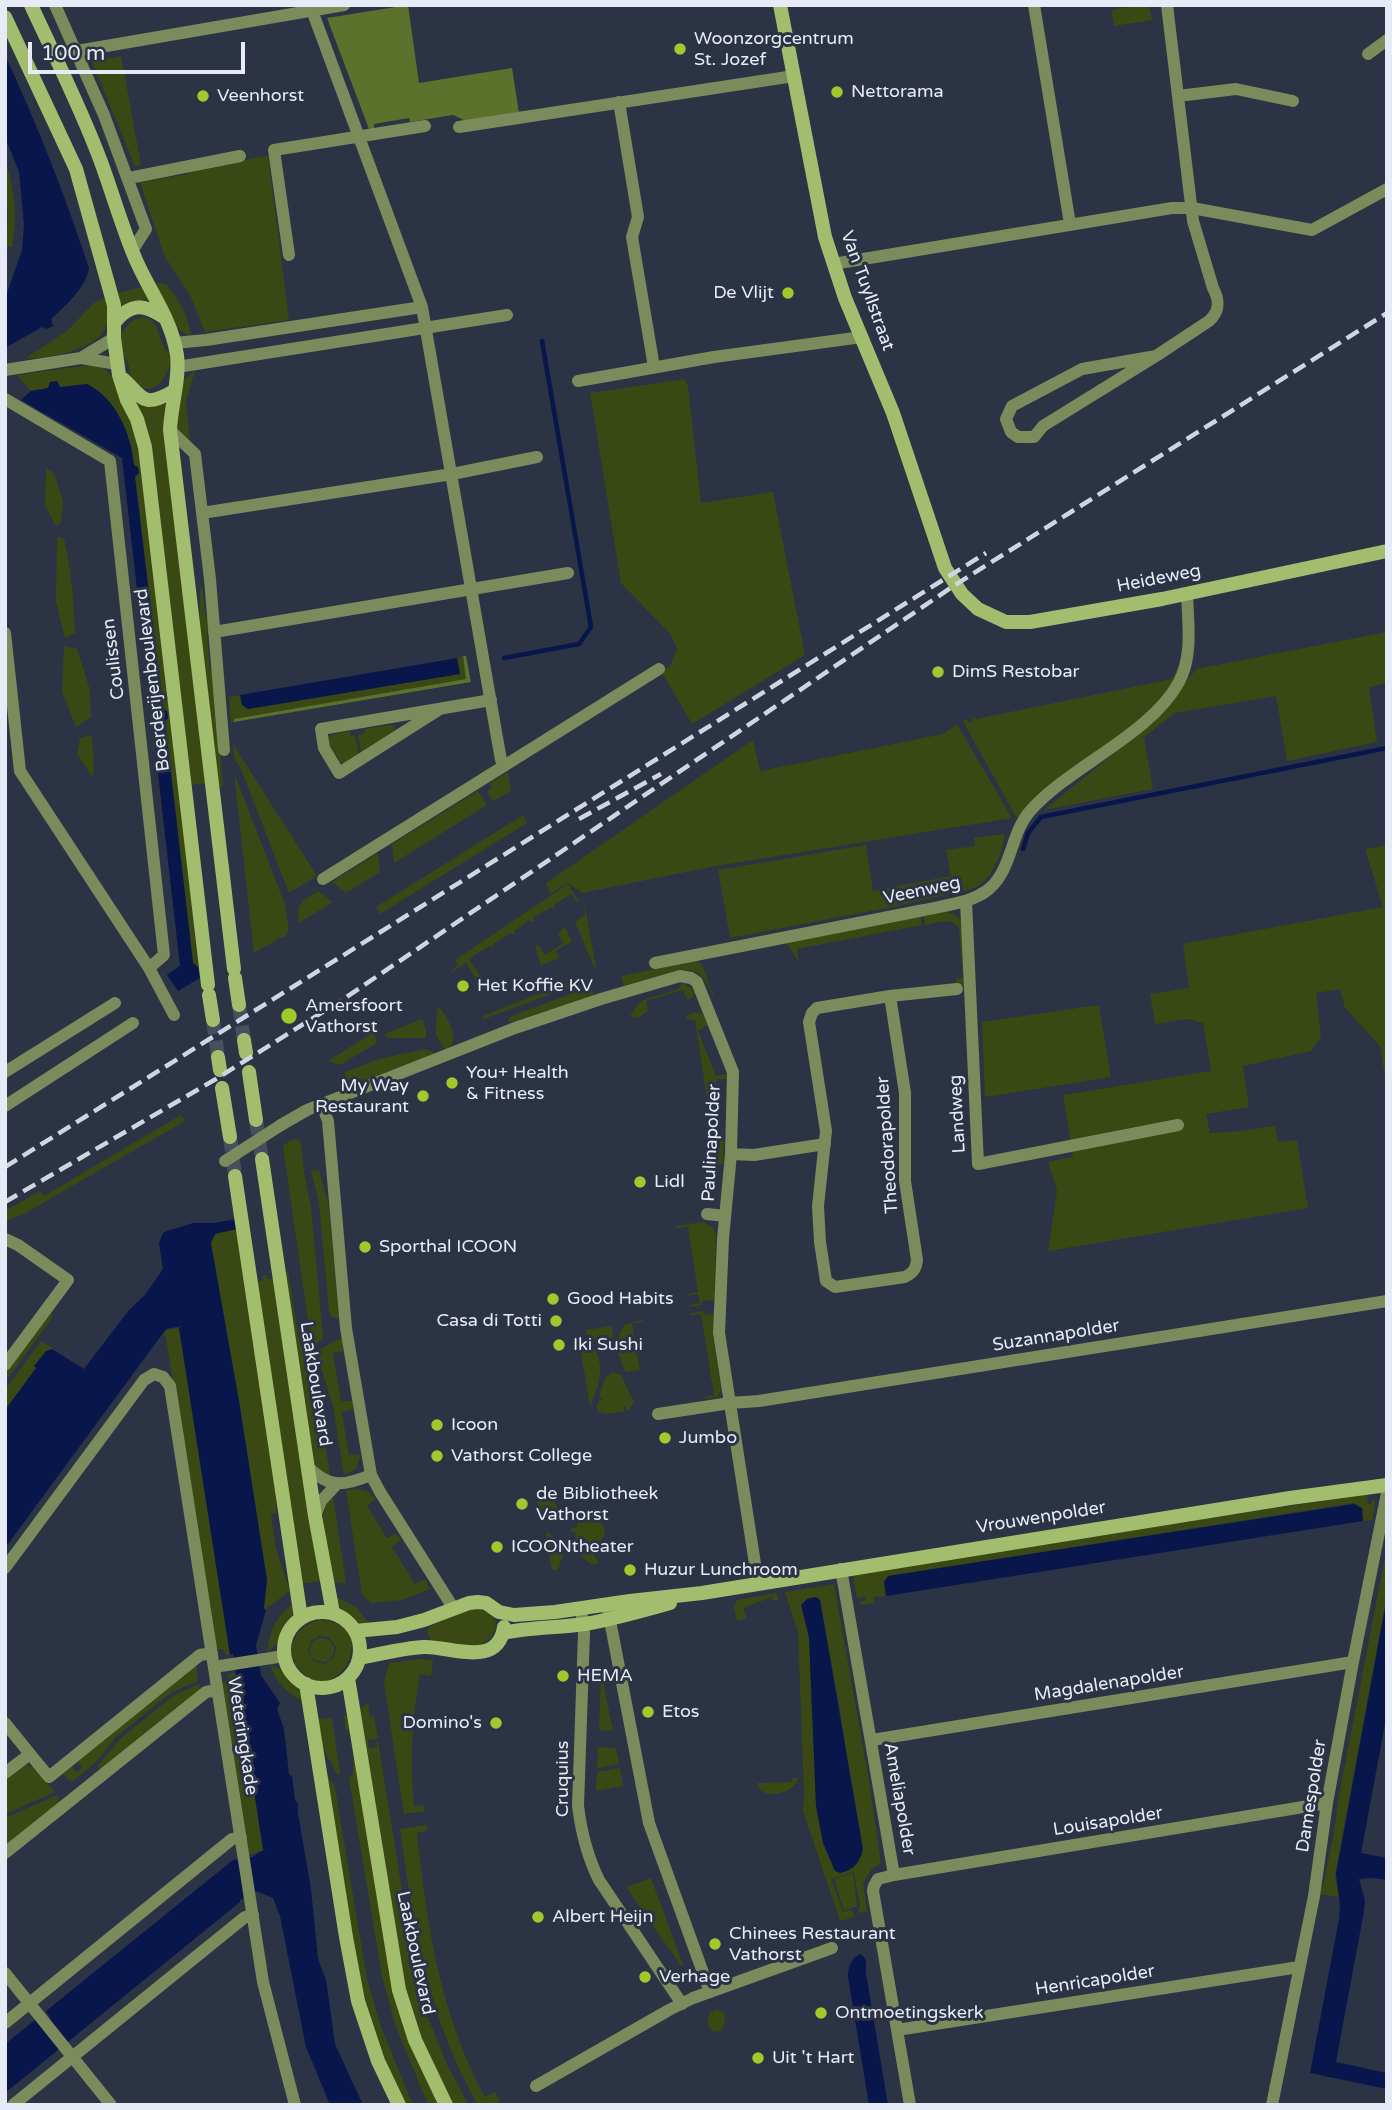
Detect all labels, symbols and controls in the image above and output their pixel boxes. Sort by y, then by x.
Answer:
scale bar [32,28,248,72]
place label: Woonzorgcentrum St. Jozef [694,28,854,70]
text: 100 m [41,41,105,66]
marker: Woonzorgcentrum St. Jozef [672,41,688,57]
place label: Nettorama [851,81,944,103]
marker: Nettorama [829,84,845,100]
place label: Veenhorst [217,85,304,107]
marker: Veenhorst [195,88,211,104]
street label: Van Tuyllstraat [835,228,899,354]
place label: De Vlijt [713,282,774,304]
marker: De Vlijt [780,285,796,301]
street label: Heideweg [1115,560,1203,598]
street label: Boerderijenboulevard [131,587,175,773]
street label: Coulissen [98,617,130,701]
place label: DimS Restobar [952,661,1079,683]
marker: DimS Restobar [930,664,946,680]
street label: Veenweg [881,872,963,910]
place label: Het Koffie KV [477,975,593,997]
marker: Het Koffie KV [455,978,471,994]
place label: Amersfoort Vathorst [305,995,403,1038]
marker: Amersfoort Vathorst [279,1006,299,1026]
place label: You+ Health & Fitness [466,1062,569,1104]
street label: Landweg [945,1074,971,1154]
place label: My Way Restaurant [315,1075,409,1118]
marker: You+ Health & Fitness [444,1075,460,1091]
street label: Theodorapolder [872,1076,904,1214]
street label: Paulinapolder [698,1084,726,1202]
marker: My Way Restaurant [415,1088,431,1104]
place label: Lidl [654,1171,685,1193]
marker: Lidl [632,1174,648,1190]
place label: Sporthal ICOON [379,1236,517,1258]
marker: Sporthal ICOON [357,1239,373,1255]
place label: Good Habits [567,1288,674,1310]
marker: Good Habits [545,1291,561,1307]
place label: Casa di Totti [437,1310,542,1332]
marker: Casa di Totti [548,1313,564,1329]
street label: Suzannapolder [991,1315,1121,1357]
street label: Laakboulevard [294,1320,336,1448]
place label: Iki Sushi [573,1334,643,1356]
marker: Iki Sushi [551,1337,567,1353]
place label: Icoon [451,1414,498,1436]
marker: Icoon [429,1417,445,1433]
place label: Jumbo [679,1427,737,1449]
marker: Jumbo [657,1430,673,1446]
place label: Vathorst College [451,1445,592,1467]
marker: Vathorst College [429,1448,445,1464]
place label: de Bibliotheek Vathorst [536,1483,658,1526]
marker: de Bibliotheek Vathorst [514,1496,530,1512]
street label: Vrouwenpolder [975,1497,1107,1539]
place label: ICOONtheater [511,1536,634,1558]
marker: ICOONtheater [489,1539,505,1555]
place label: Huzur Lunchroom [644,1559,798,1581]
marker: Huzur Lunchroom [622,1562,638,1578]
street label: Magdalenapolder [1033,1661,1185,1707]
place label: HEMA [577,1665,633,1687]
marker: HEMA [555,1668,571,1684]
street label: Weteringkade [222,1675,262,1797]
place label: Etos [662,1701,700,1723]
marker: Etos [640,1704,656,1720]
place label: Domino's [403,1712,482,1734]
marker: Domino's [488,1715,504,1731]
street label: Damespolder [1292,1738,1332,1854]
street label: Cruquius [552,1741,574,1817]
street label: Ameliapolder [878,1741,920,1857]
street label: Louisapolder [1052,1803,1164,1841]
street label: Laakboulevard [391,1889,439,2017]
place label: Albert Heijn [552,1906,653,1928]
marker: Albert Heijn [530,1909,546,1925]
place label: Chinees Restaurant Vathorst [729,1923,896,1966]
marker: Chinees Restaurant Vathorst [707,1936,723,1952]
street label: Henricapolder [1034,1961,1156,2001]
place label: Verhage [659,1966,730,1988]
marker: Verhage [637,1969,653,1985]
place label: Ontmoetingskerk [835,2002,984,2024]
marker: Ontmoetingskerk [813,2005,829,2021]
place label: Uit 't Hart [772,2047,854,2069]
marker: Uit 't Hart [750,2050,766,2066]

